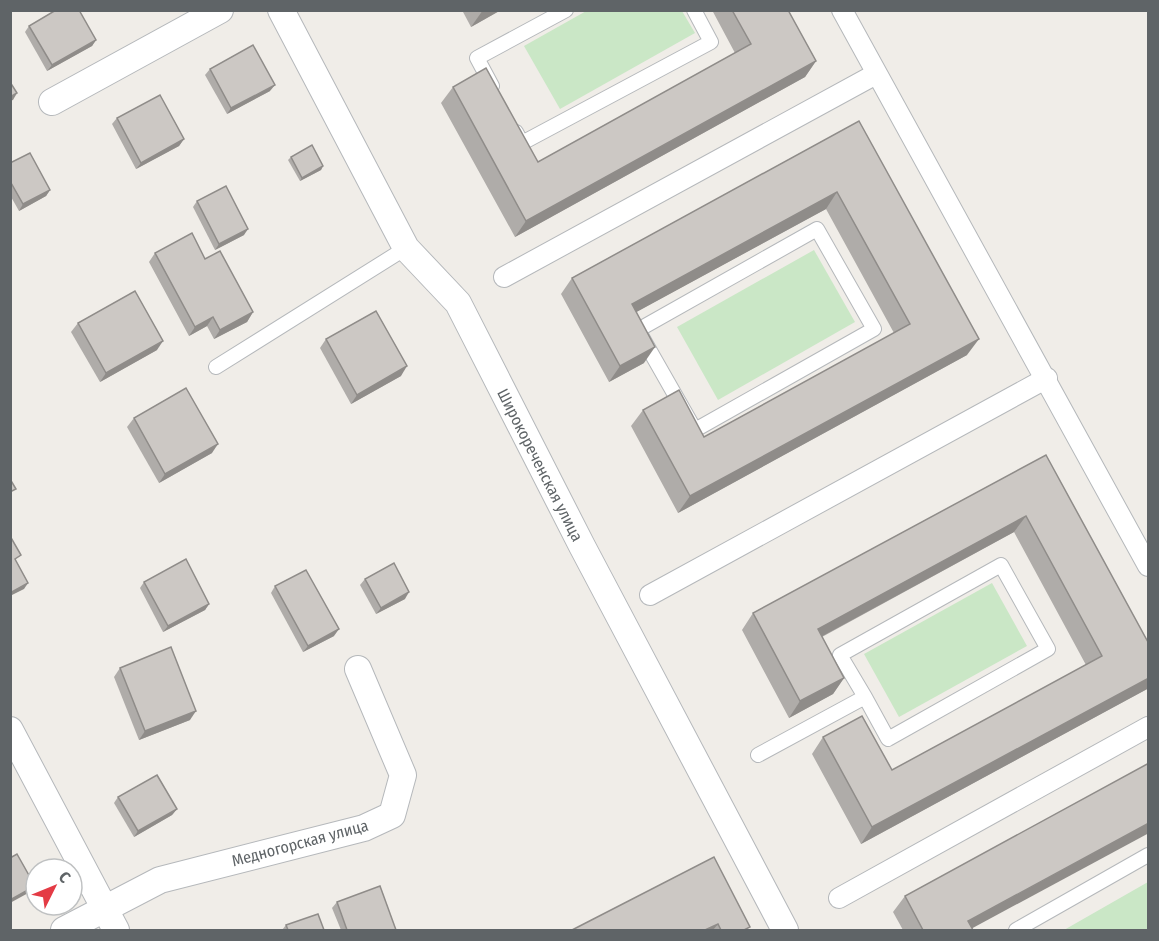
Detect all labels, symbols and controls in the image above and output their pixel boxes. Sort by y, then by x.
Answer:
street label: Широкореченская улица [493,385,587,545]
street label: Медногорская улица [230,816,371,870]
north arrow [24,857,84,917]
text: С [55,868,75,887]

